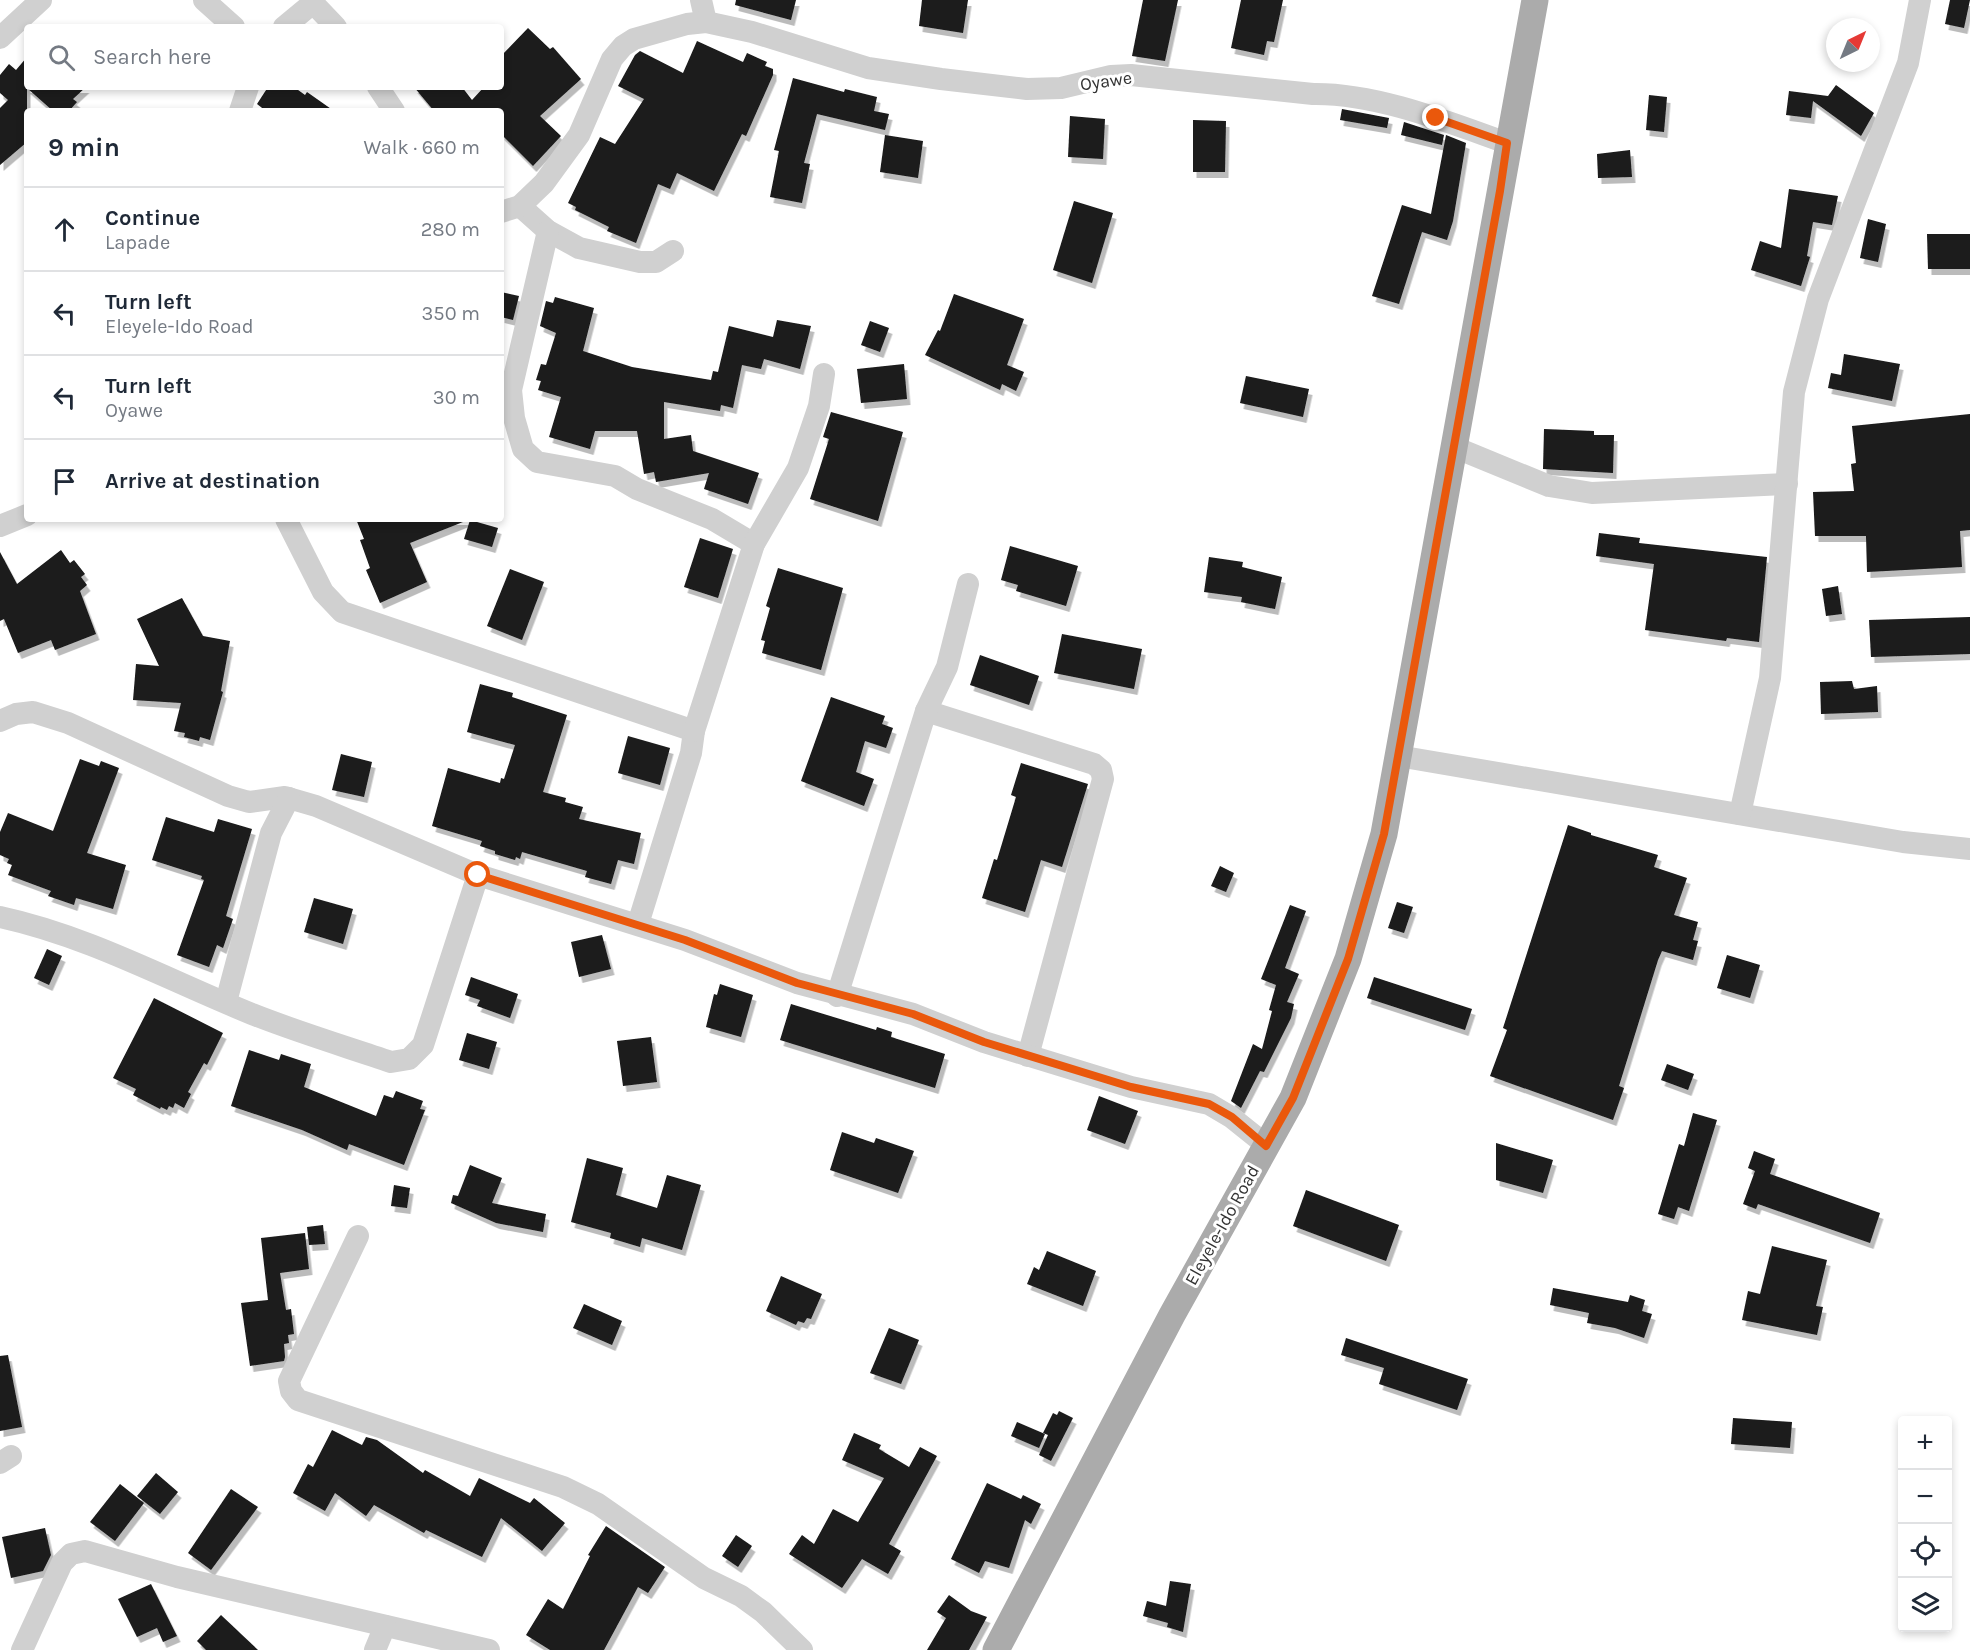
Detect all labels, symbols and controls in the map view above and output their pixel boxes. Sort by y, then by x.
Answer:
north arrow [1826,18,1880,72]
search box [24,24,504,90]
icon: search [45,41,78,74]
text: Search here [93,44,211,70]
street label: Oyawe [1079,66,1133,96]
route end [1422,104,1448,130]
text: 9 min [48,132,120,163]
text: Walk · 660 m [364,136,480,159]
text: Continue [105,205,200,231]
icon: ahead [48,213,81,246]
text: 280 m [421,218,480,241]
text: Lapade [105,231,170,254]
text: Turn left [105,289,192,315]
icon: left [48,297,81,330]
text: 350 m [422,302,480,325]
text: Eleyele-Ido Road [105,315,254,338]
text: Turn left [105,373,192,399]
icon: left [48,381,81,414]
text: 30 m [433,386,480,409]
text: Oyawe [105,399,163,422]
icon: arrive [48,465,81,498]
text: Arrive at destination [105,468,320,494]
route start [464,861,490,887]
street label: Eleyele-Ido Road [1180,1161,1264,1289]
map controls [1898,1416,1952,1632]
button: + [1898,1416,1952,1470]
button: − [1898,1470,1952,1524]
button: locate [1898,1524,1952,1578]
button: layers [1898,1578,1952,1632]

